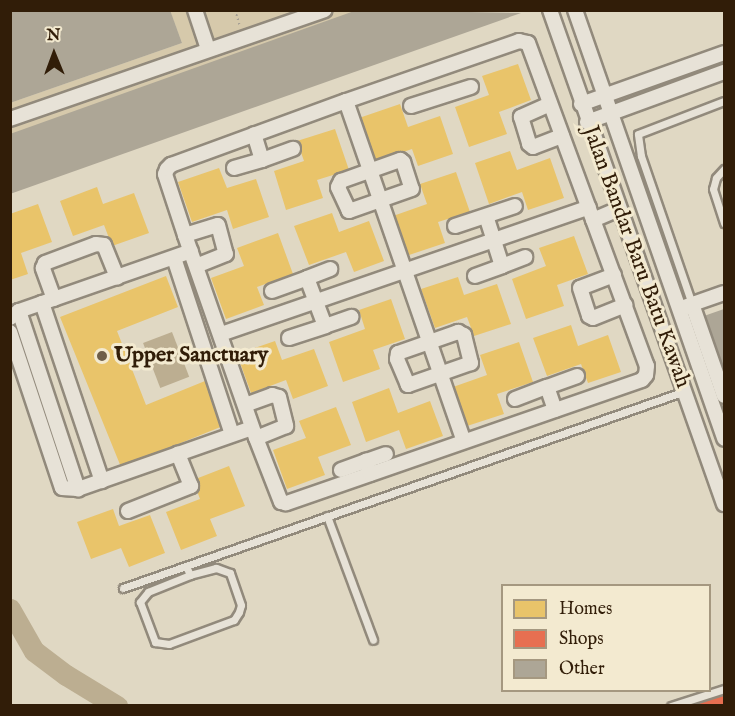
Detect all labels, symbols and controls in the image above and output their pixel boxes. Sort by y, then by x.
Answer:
north arrow [24,24,84,84]
text: N [47,26,61,46]
street label: Jalan Bandar Baru Batu Kawah [576,122,696,392]
place label: Upper Sanctuary [114,343,268,369]
marker: Upper Sanctuary [95,349,109,363]
legend [501,584,711,692]
text: Homes [559,598,612,621]
text: Shops [559,628,604,651]
text: Other [559,658,605,681]

